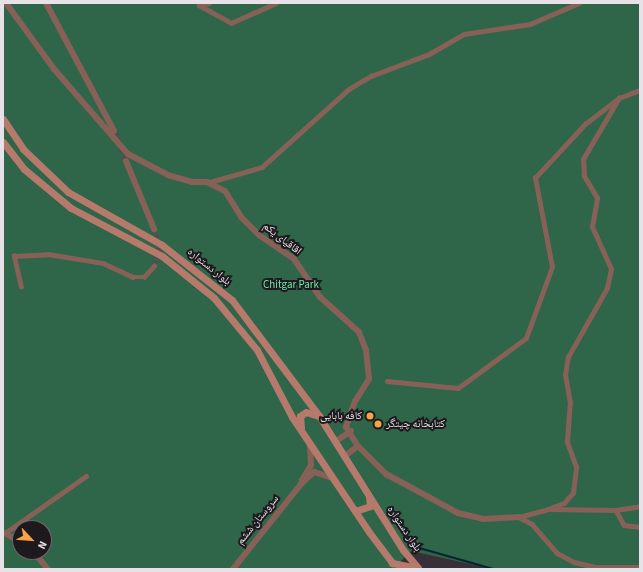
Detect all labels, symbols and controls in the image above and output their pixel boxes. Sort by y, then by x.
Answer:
street label: اقاقیای یکم [260,220,304,258]
street label: بلوار دستواره [185,245,233,289]
park label: Chitgar Park [263,278,319,292]
place label: کافه بابایی [320,409,362,423]
marker: کافه بابایی [365,411,375,421]
place label: کتابخانه چیتگر [386,417,445,431]
marker: کتابخانه چیتگر [373,419,383,429]
street label: سروستان ششم [234,493,282,547]
street label: بلوار دستواره [384,504,424,554]
north arrow [12,520,52,560]
text: N [34,538,51,552]

